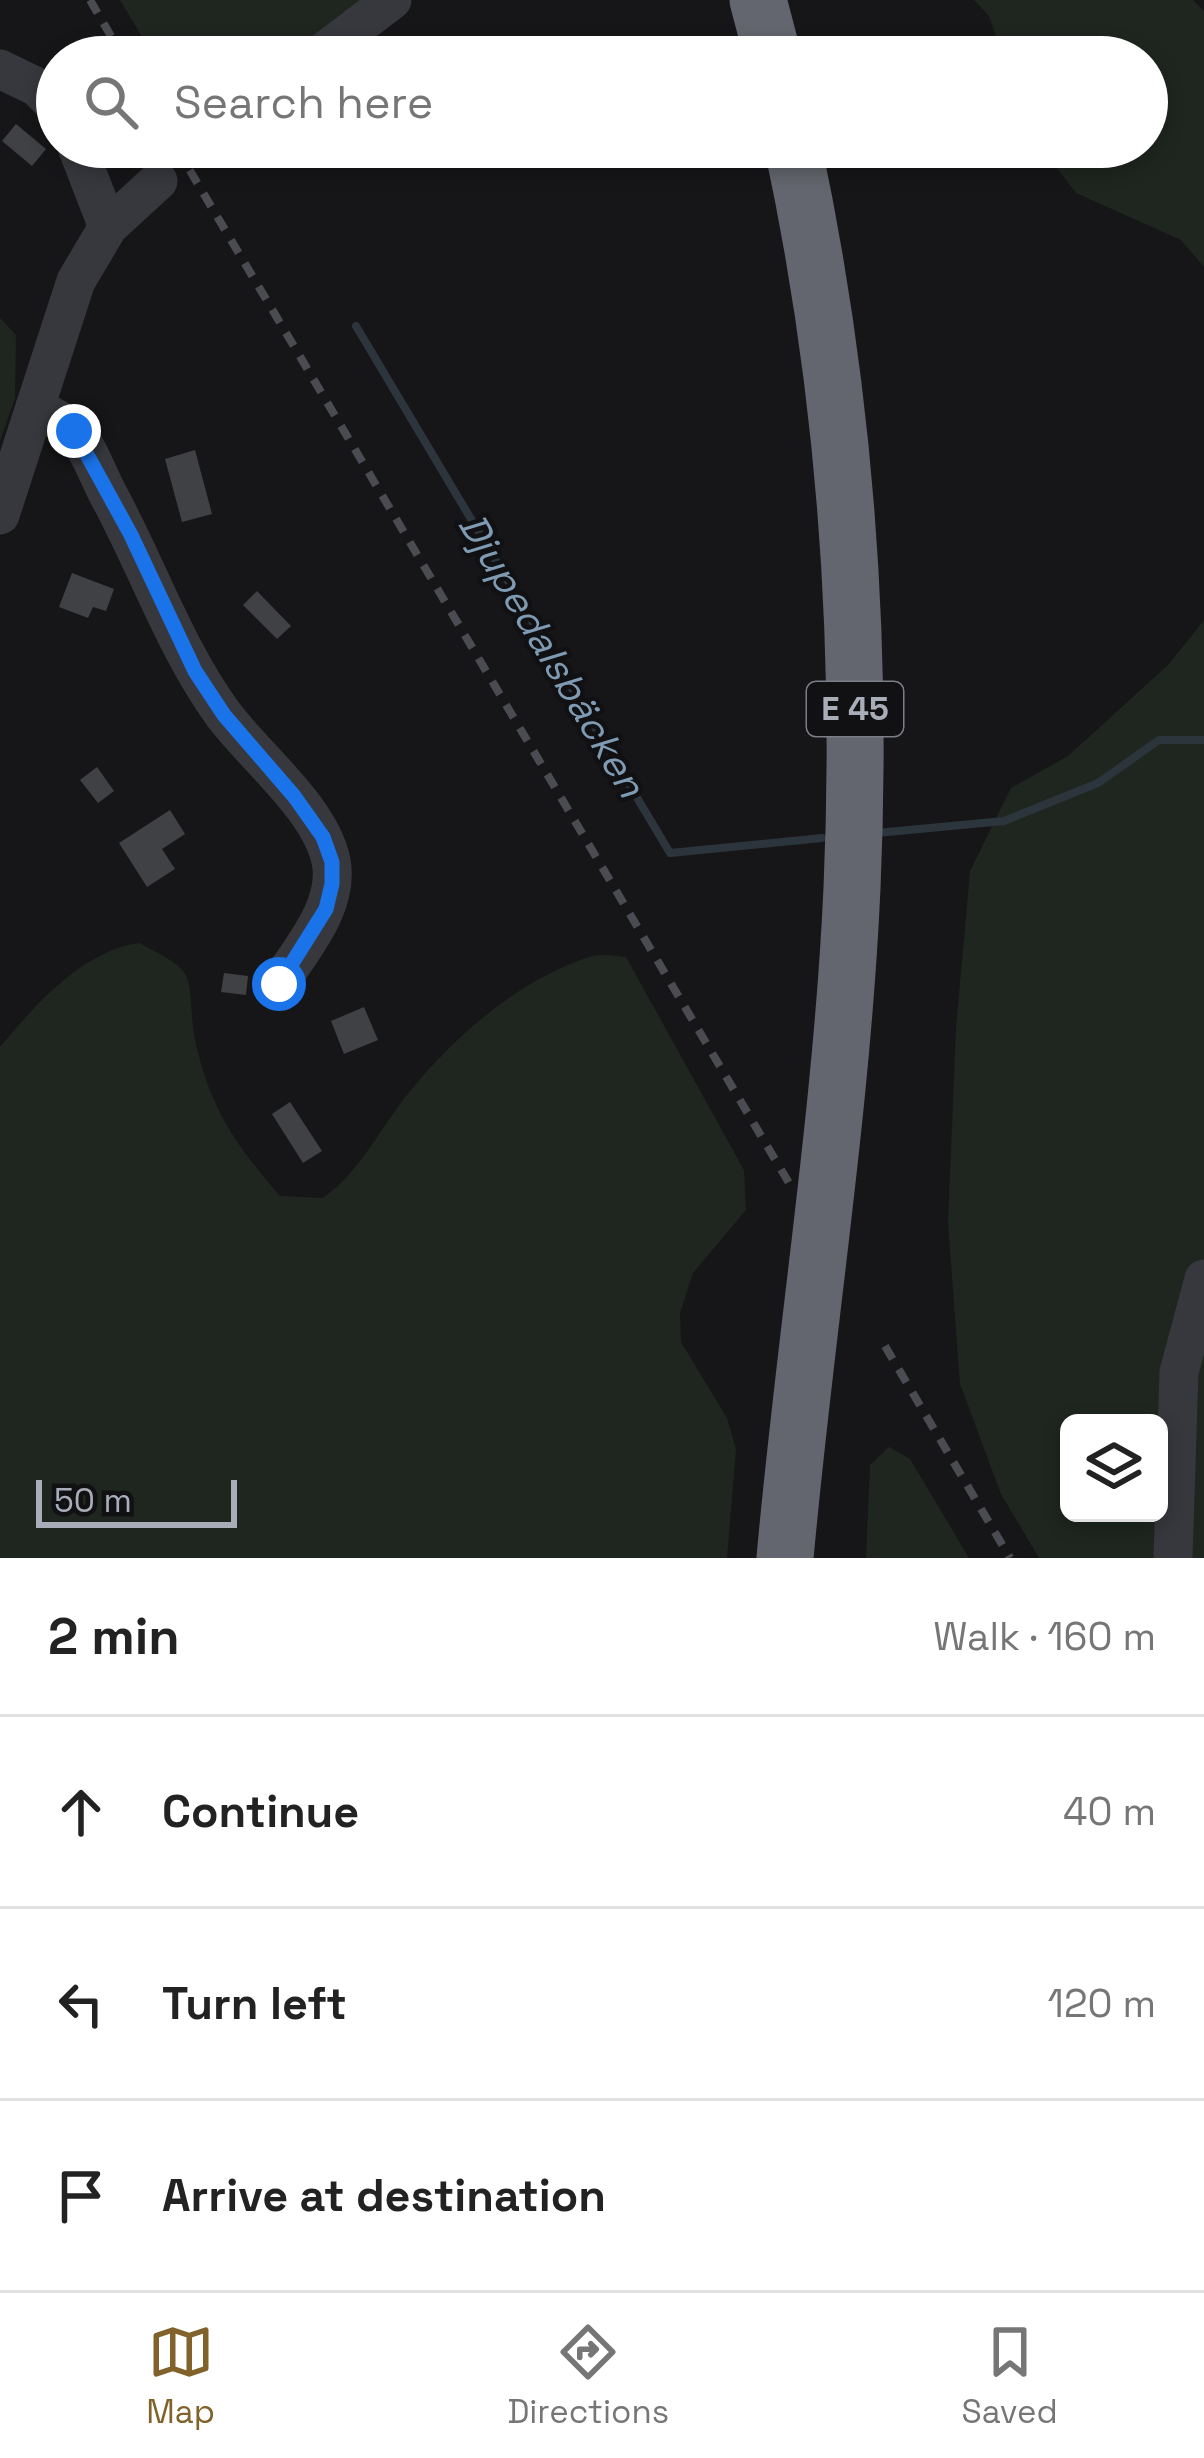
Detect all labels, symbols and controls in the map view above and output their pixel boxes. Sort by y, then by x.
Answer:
search box [36,36,1168,168]
icon: search [78,69,144,135]
text: Search here [174,74,433,131]
route end [47,404,101,458]
water label: Djupedalsbäcken [448,504,657,807]
road number: E 45 [807,682,903,736]
route start [252,957,306,1011]
map controls [1060,1414,1168,1522]
button: layers [1060,1414,1168,1522]
scale bar [36,1474,237,1527]
text: 50 m [54,1480,132,1522]
text: 2 min [48,1604,180,1669]
text: Walk · 160 m [933,1612,1156,1661]
icon: ahead [48,1779,114,1845]
text: Continue [162,1783,359,1840]
text: 40 m [1063,1787,1156,1836]
icon: left [48,1971,114,2037]
text: Turn left [162,1975,347,2032]
text: 120 m [1048,1979,1156,2028]
icon: arrive [48,2163,114,2229]
text: Arrive at destination [162,2167,606,2224]
tab: Map [146,2319,215,2433]
tab: Directions [507,2319,669,2433]
tab: Saved [962,2319,1058,2433]

